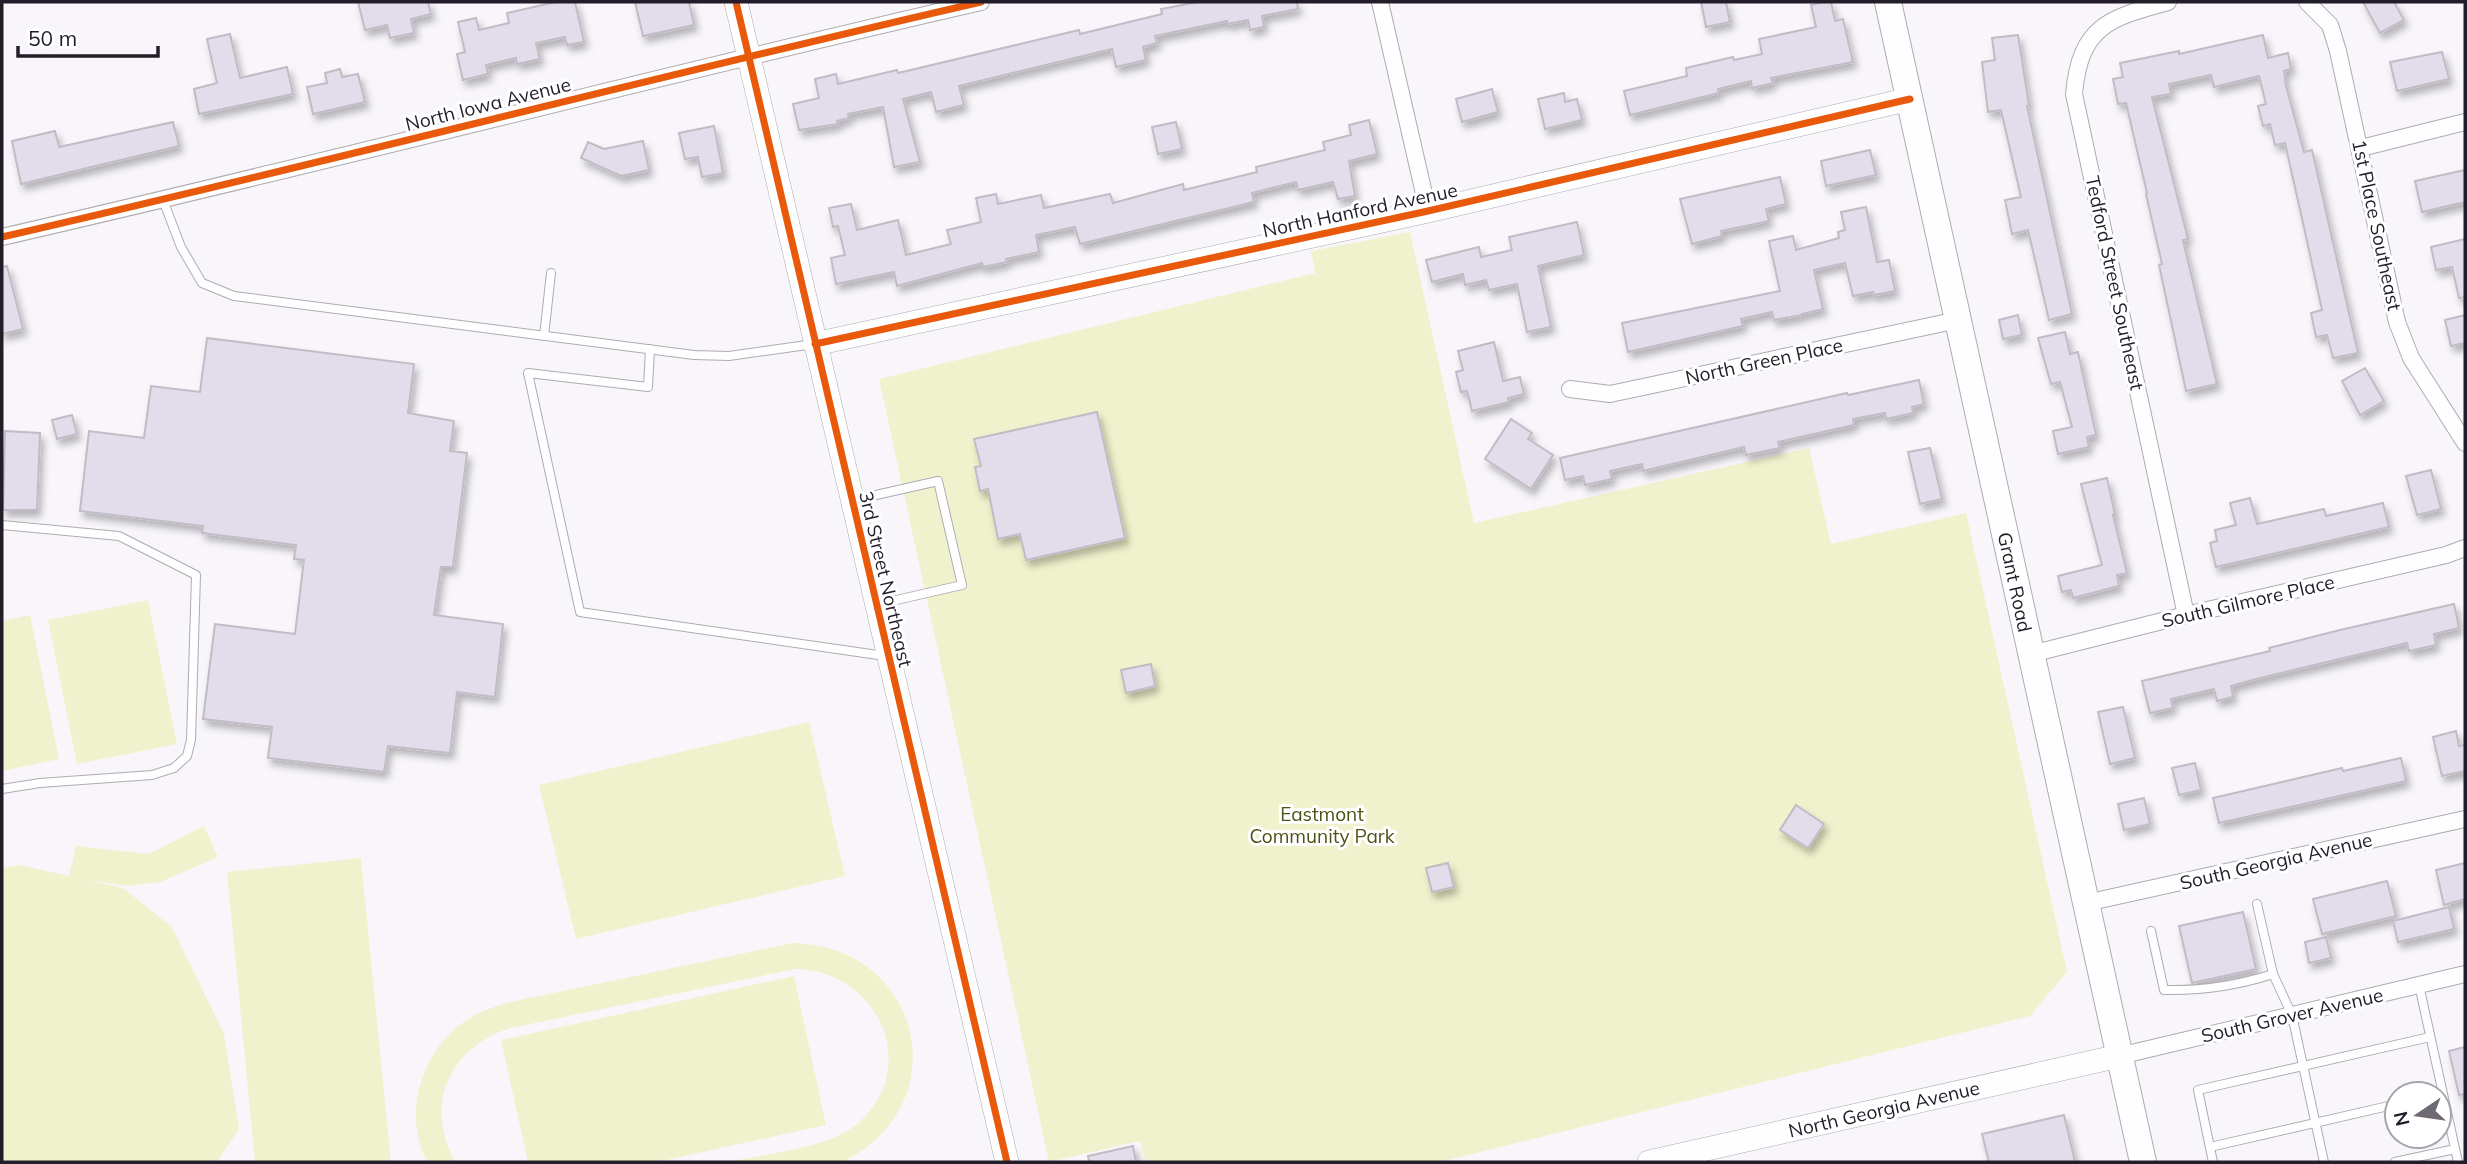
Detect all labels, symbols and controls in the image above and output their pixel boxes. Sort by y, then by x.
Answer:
scale bar [18,14,158,58]
text: 50 m [28,25,77,51]
street label: North Iowa Avenue [403,72,573,136]
street label: 1st Place Southeast [2347,137,2407,313]
street label: Tedford Street Southeast [2081,174,2150,393]
street label: North Hanford Avenue [1260,178,1460,242]
street label: North Green Place [1683,333,1845,389]
street label: 3rd Street Northeast [854,489,918,670]
street label: Grant Road [1993,530,2037,634]
street label: South Gilmore Place [2159,569,2337,633]
park label: Eastmont Community Park [1250,802,1395,848]
street label: South Georgia Avenue [2177,827,2375,895]
street label: South Grover Avenue [2199,982,2385,1048]
street label: North Georgia Avenue [1786,1075,1982,1143]
north arrow [2383,1080,2453,1150]
text: N [2388,1109,2415,1129]

